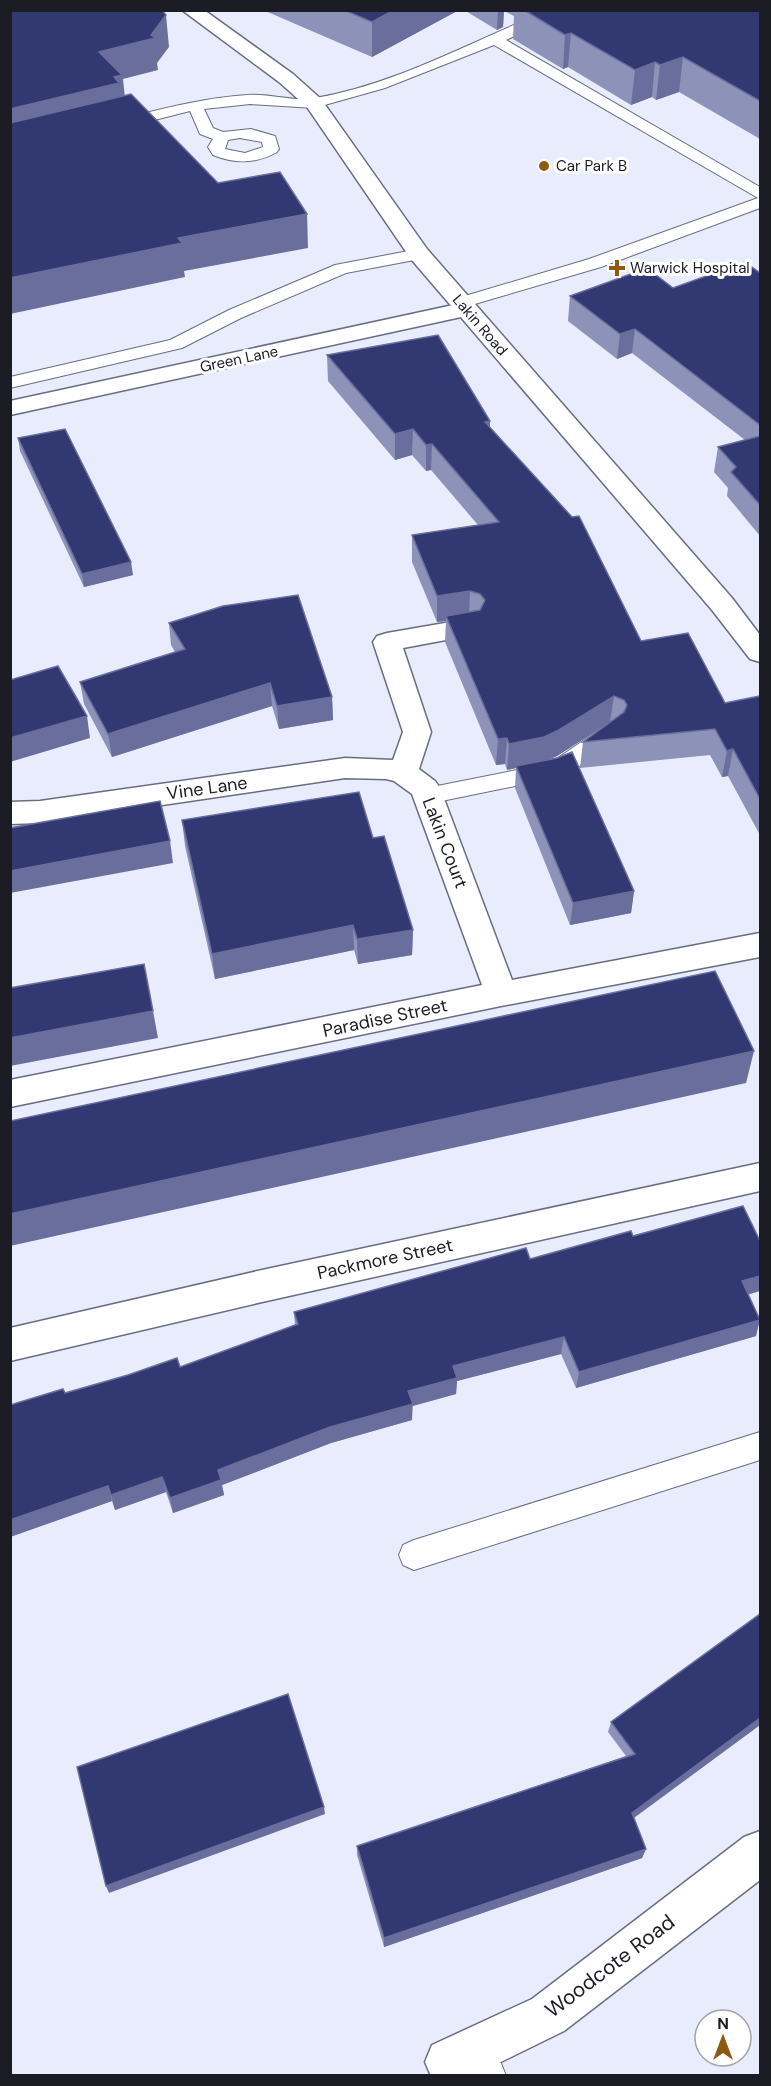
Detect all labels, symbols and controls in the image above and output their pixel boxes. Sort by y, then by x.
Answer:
place label: Car Park B [556,156,627,176]
marker: Car Park B [537,159,551,173]
place label: Warwick Hospital [630,258,750,278]
marker: Warwick Hospital [608,259,626,277]
street label: Lakin Road [448,290,512,360]
street label: Green Lane [198,341,280,377]
street label: Vine Lane [165,770,249,806]
street label: Lakin Court [417,794,473,892]
street label: Paradise Street [320,993,450,1043]
street label: Packmore Street [315,1233,455,1285]
street label: Woodcote Road [539,1908,681,2024]
north arrow [693,2008,753,2068]
text: N [717,2013,729,2034]

